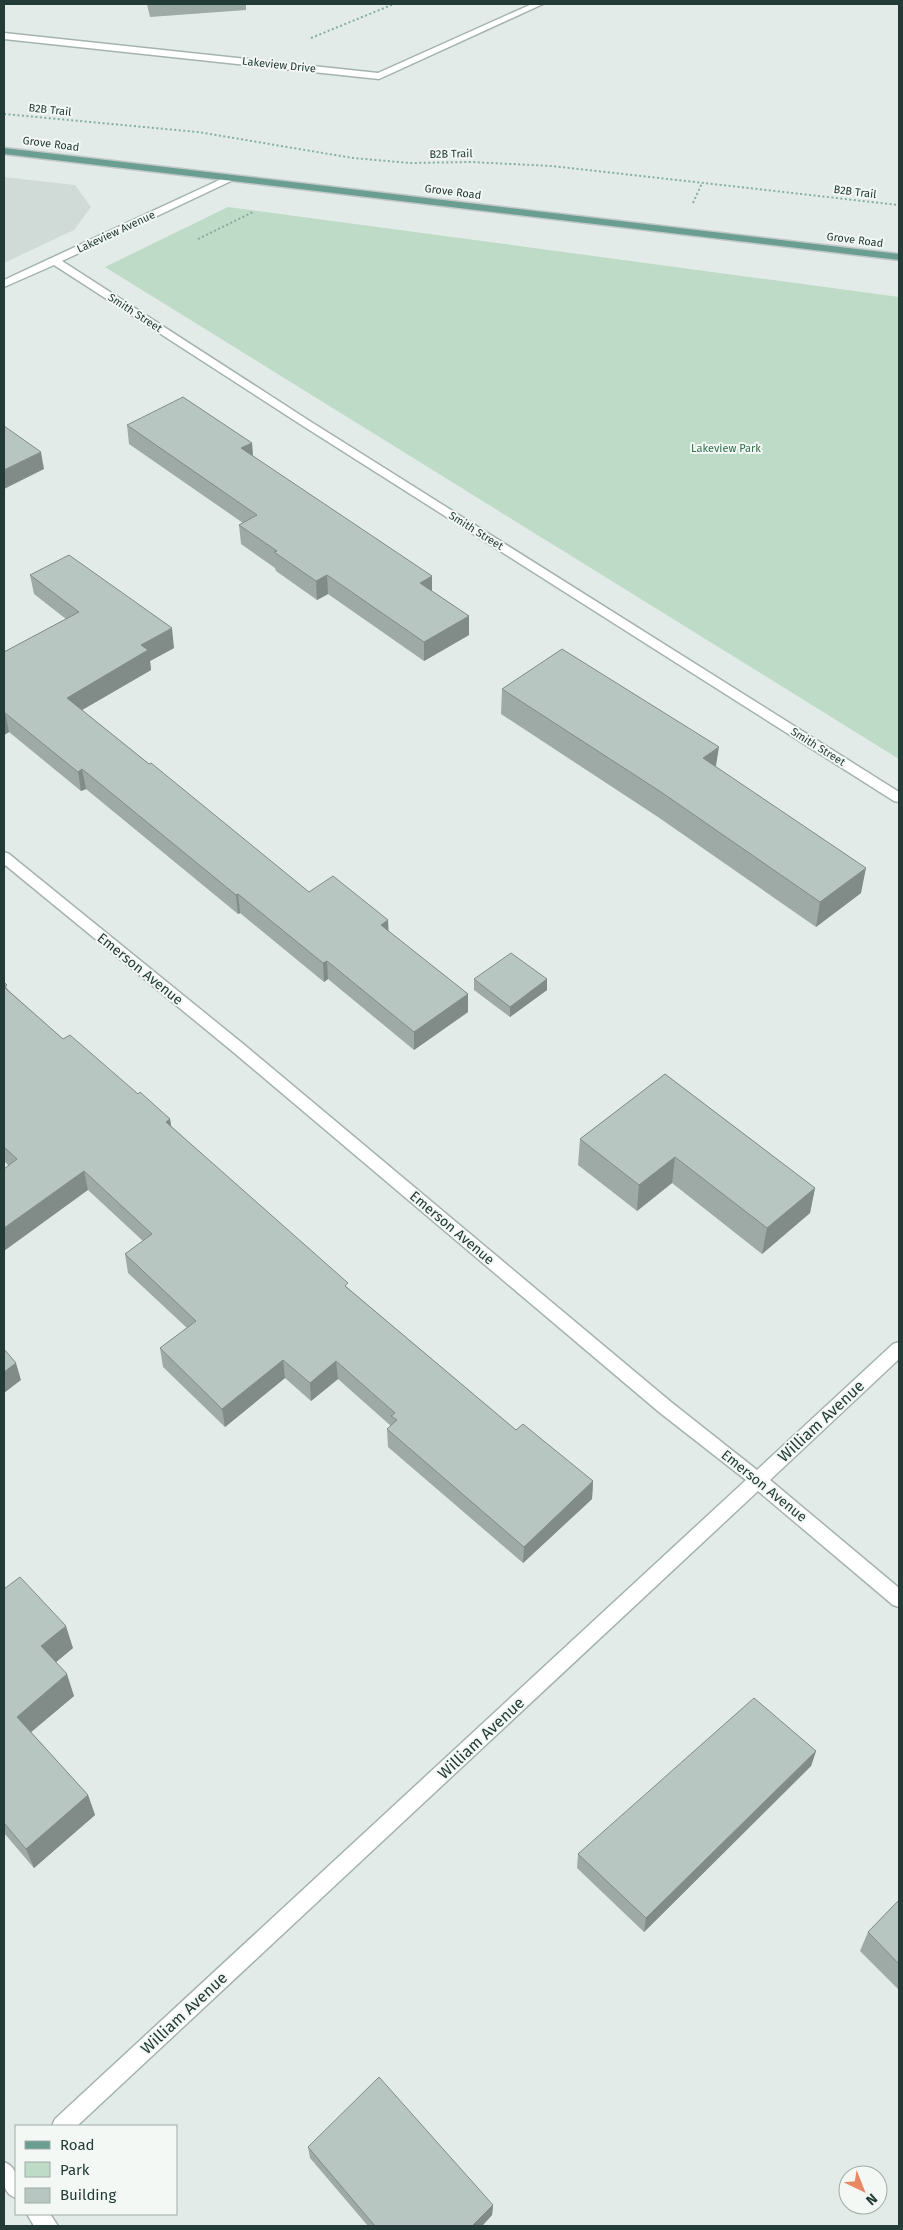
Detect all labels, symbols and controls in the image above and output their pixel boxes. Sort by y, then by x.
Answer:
street label: Lakeview Drive [242,55,316,75]
street label: B2B Trail [28,101,72,119]
street label: Grove Road [22,134,80,154]
street label: B2B Trail [429,147,473,161]
street label: Grove Road [424,182,482,202]
street label: B2B Trail [833,183,877,201]
street label: Lakeview Avenue [75,208,157,256]
street label: Grove Road [826,230,884,250]
street label: Smith Street [106,291,164,335]
park label: Lakeview Park [691,442,761,455]
street label: Smith Street [446,509,506,553]
street label: Smith Street [788,725,848,769]
street label: Emerson Avenue [94,929,186,1009]
street label: Emerson Avenue [406,1188,498,1268]
street label: William Avenue [774,1376,868,1466]
street label: Emerson Avenue [718,1446,810,1526]
street label: William Avenue [434,1693,528,1783]
street label: William Avenue [137,1968,231,2058]
legend [15,2125,178,2215]
text: Road [60,2136,95,2154]
text: Park [60,2161,90,2179]
north arrow [838,2165,888,2215]
text: Building [60,2186,116,2204]
text: N [862,2190,881,2209]

